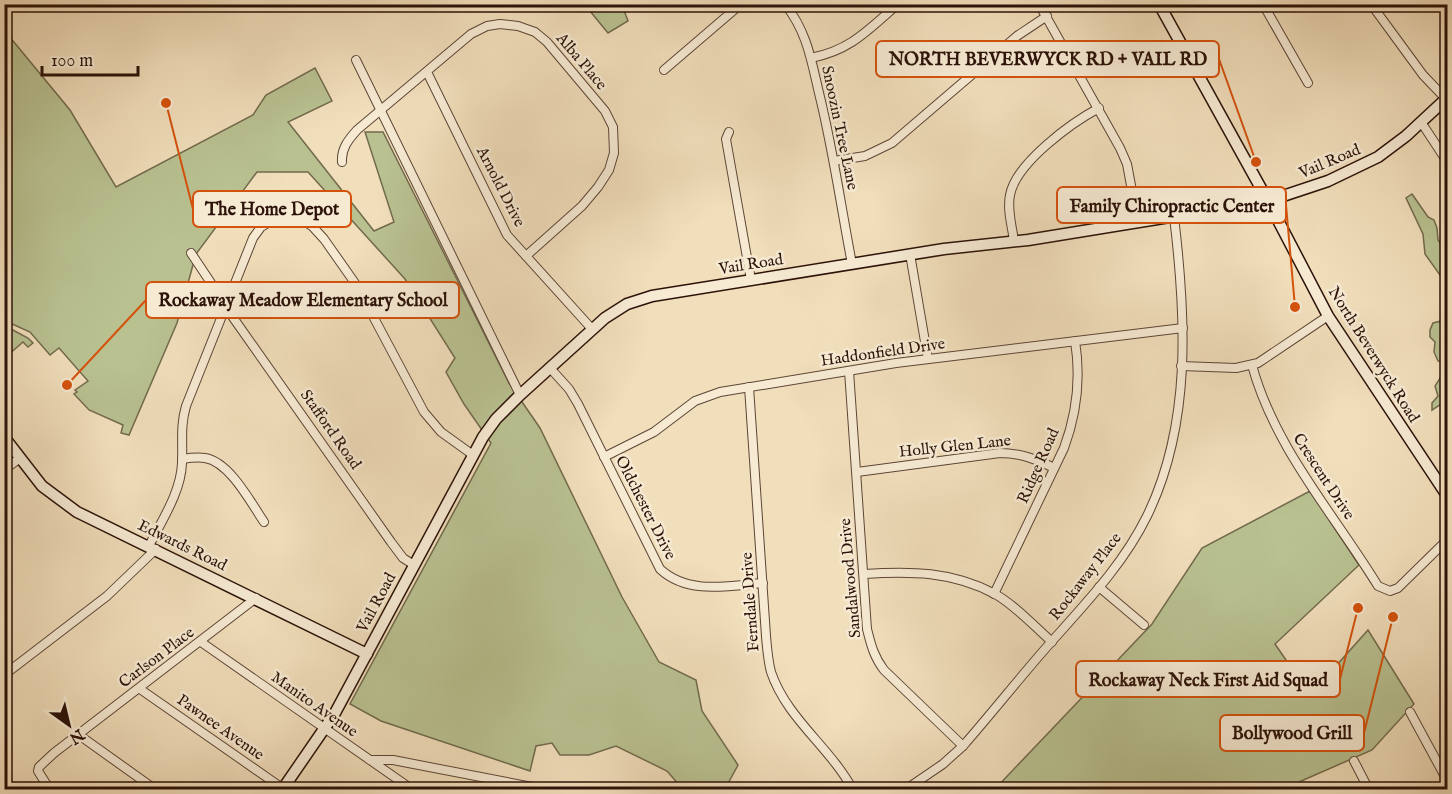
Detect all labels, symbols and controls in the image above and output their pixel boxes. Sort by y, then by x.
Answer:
street label: Alba Place [551,28,611,95]
scale bar [42,39,138,77]
callout: NORTH BEVERWYCK RD + VAIL RD [876,41,1219,77]
text: NORTH BEVERWYCK RD + VAIL RD [888,49,1208,72]
text: 100 m [51,50,93,73]
street label: Snoozin Tree Lane [816,64,862,192]
street label: Vail Road [1295,140,1364,184]
street label: Arnold Drive [471,143,529,230]
callout: Family Chiropractic Center [1057,187,1286,223]
callout: The Home Depot [193,191,351,227]
text: Family Chiropractic Center [1070,196,1275,219]
text: The Home Depot [204,199,340,222]
street label: Vail Road [717,250,785,280]
callout: Rockaway Meadow Elementary School [146,282,459,318]
street label: North Beverwyck Road [1323,283,1423,427]
text: Rockaway Meadow Elementary School [158,290,449,313]
street label: Haddonfield Drive [820,334,946,372]
street label: Stafford Road [295,386,365,474]
street label: Ridge Road [1013,425,1065,507]
street label: Crescent Drive [1288,430,1358,524]
street label: Holly Glen Lane [898,431,1012,463]
street label: Oldchester Drive [610,453,680,563]
street label: Edwards Road [134,516,230,576]
street label: Sandalwood Drive [836,517,866,639]
street label: Rockaway Place [1045,529,1127,625]
street label: Ferndale Drive [738,552,764,652]
street label: Vail Road [353,569,401,637]
street label: Carlson Place [115,623,199,693]
callout: Rockaway Neck First Aid Squad [1076,661,1340,697]
street label: Manito Avenue [267,668,361,742]
text: Rockaway Neck First Aid Squad [1088,670,1328,693]
street label: Pawnee Avenue [173,691,267,765]
north arrow [39,695,99,755]
callout: Bollywood Grill [1220,715,1364,751]
text: N [65,723,88,748]
text: Bollywood Grill [1232,723,1353,746]

